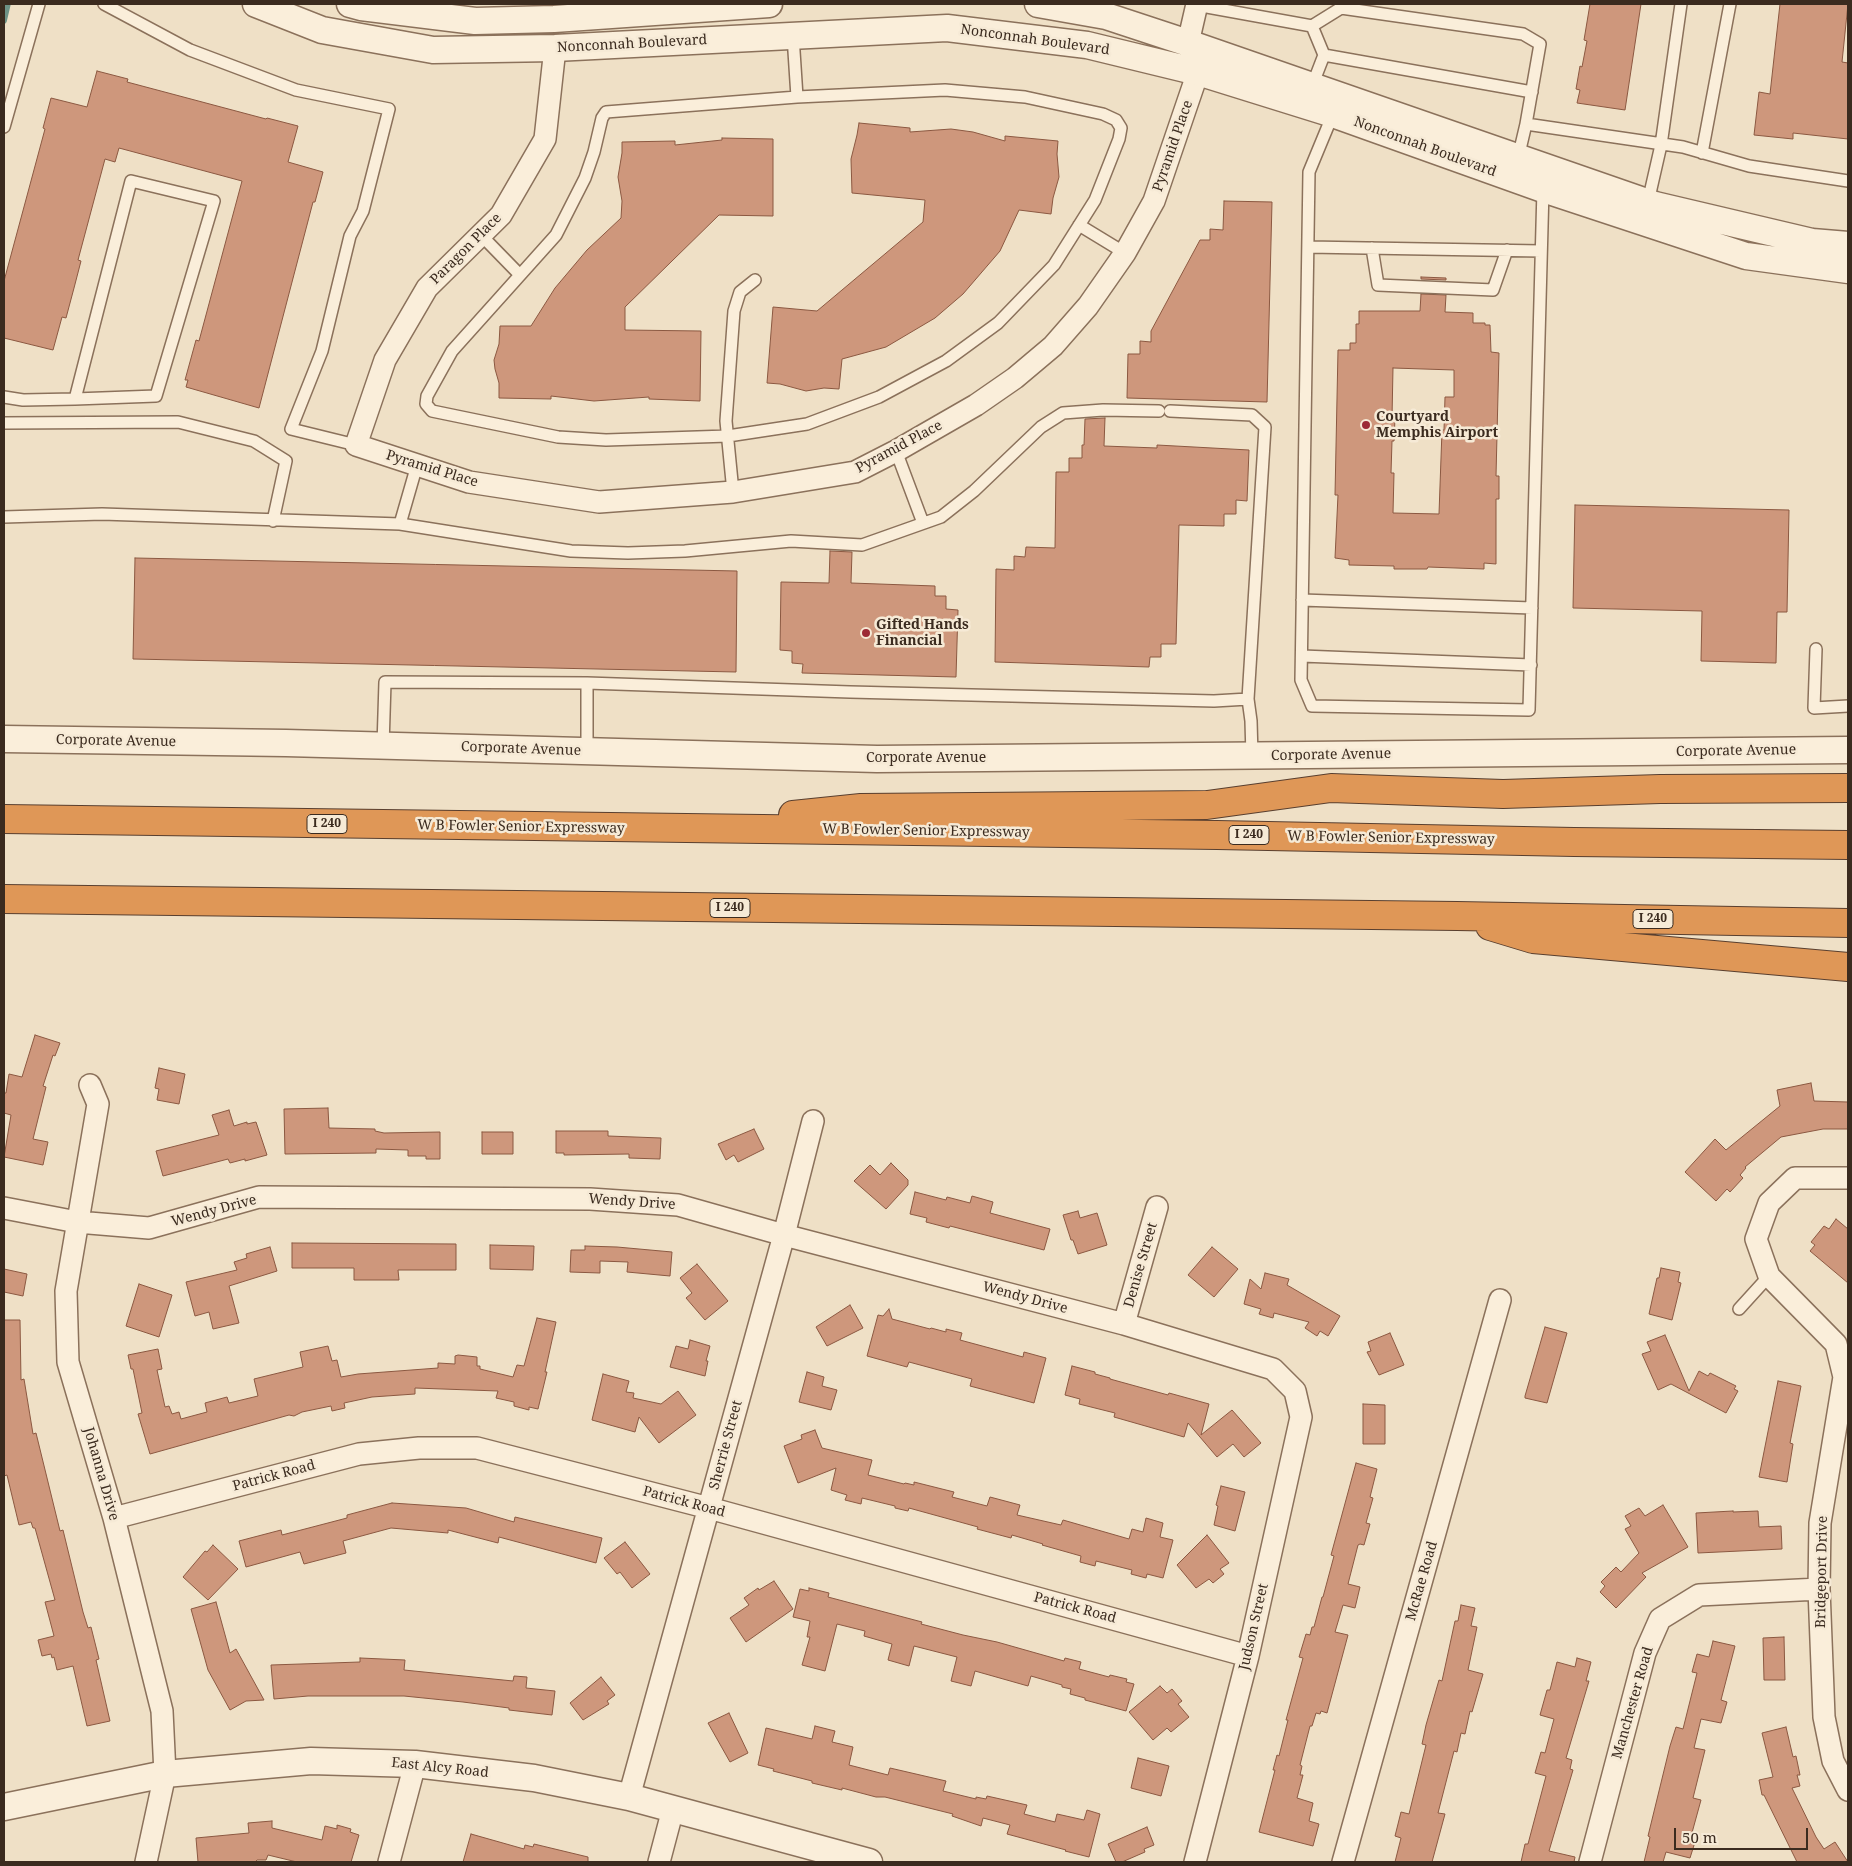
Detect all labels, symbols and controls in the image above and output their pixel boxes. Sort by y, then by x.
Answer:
street label: Nonconnah Boulevard [959,21,1111,59]
street label: Nonconnah Boulevard [556,32,708,56]
street label: Pyramid Place [1150,98,1196,194]
street label: Nonconnah Boulevard [1351,113,1499,181]
street label: Paragon Place [427,210,505,288]
place label: Courtyard Memphis Airport [1376,409,1498,442]
street label: Pyramid Place [853,417,945,477]
marker: Courtyard Memphis Airport [1360,419,1372,431]
street label: Pyramid Place [384,447,480,491]
place label: Gifted Hands Financial [876,617,969,650]
marker: Gifted Hands Financial [860,627,872,639]
street label: Corporate Avenue [56,732,176,750]
street label: Corporate Avenue [461,739,581,759]
street label: Corporate Avenue [1676,742,1796,760]
street label: Corporate Avenue [1271,746,1391,764]
street label: Corporate Avenue [866,750,986,766]
road number: I 240 [307,814,347,834]
street label: W B Fowler Senior Expressway [417,817,625,837]
street label: W B Fowler Senior Expressway [822,821,1030,841]
road number: I 240 [1229,826,1269,844]
street label: W B Fowler Senior Expressway [1287,828,1495,848]
road number: I 240 [710,898,750,918]
road number: I 240 [1633,910,1673,929]
street label: Wendy Drive [588,1191,676,1213]
street label: Wendy Drive [170,1192,258,1230]
street label: Denise Street [1121,1221,1161,1309]
street label: Wendy Drive [981,1279,1069,1317]
street label: Sherrie Street [706,1398,746,1492]
street label: Johanna Drive [80,1425,122,1523]
street label: Patrick Road [231,1457,317,1495]
street label: Patrick Road [641,1483,727,1521]
street label: Bridgeport Drive [1813,1516,1831,1628]
street label: McRae Road [1403,1539,1441,1623]
street label: Judson Street [1236,1582,1272,1672]
street label: Patrick Road [1032,1589,1118,1627]
street label: Manchester Road [1609,1645,1657,1761]
street label: East Alcy Road [390,1755,490,1781]
scale bar [1677,1818,1811,1850]
text: 50 m [1682,1827,1717,1847]

